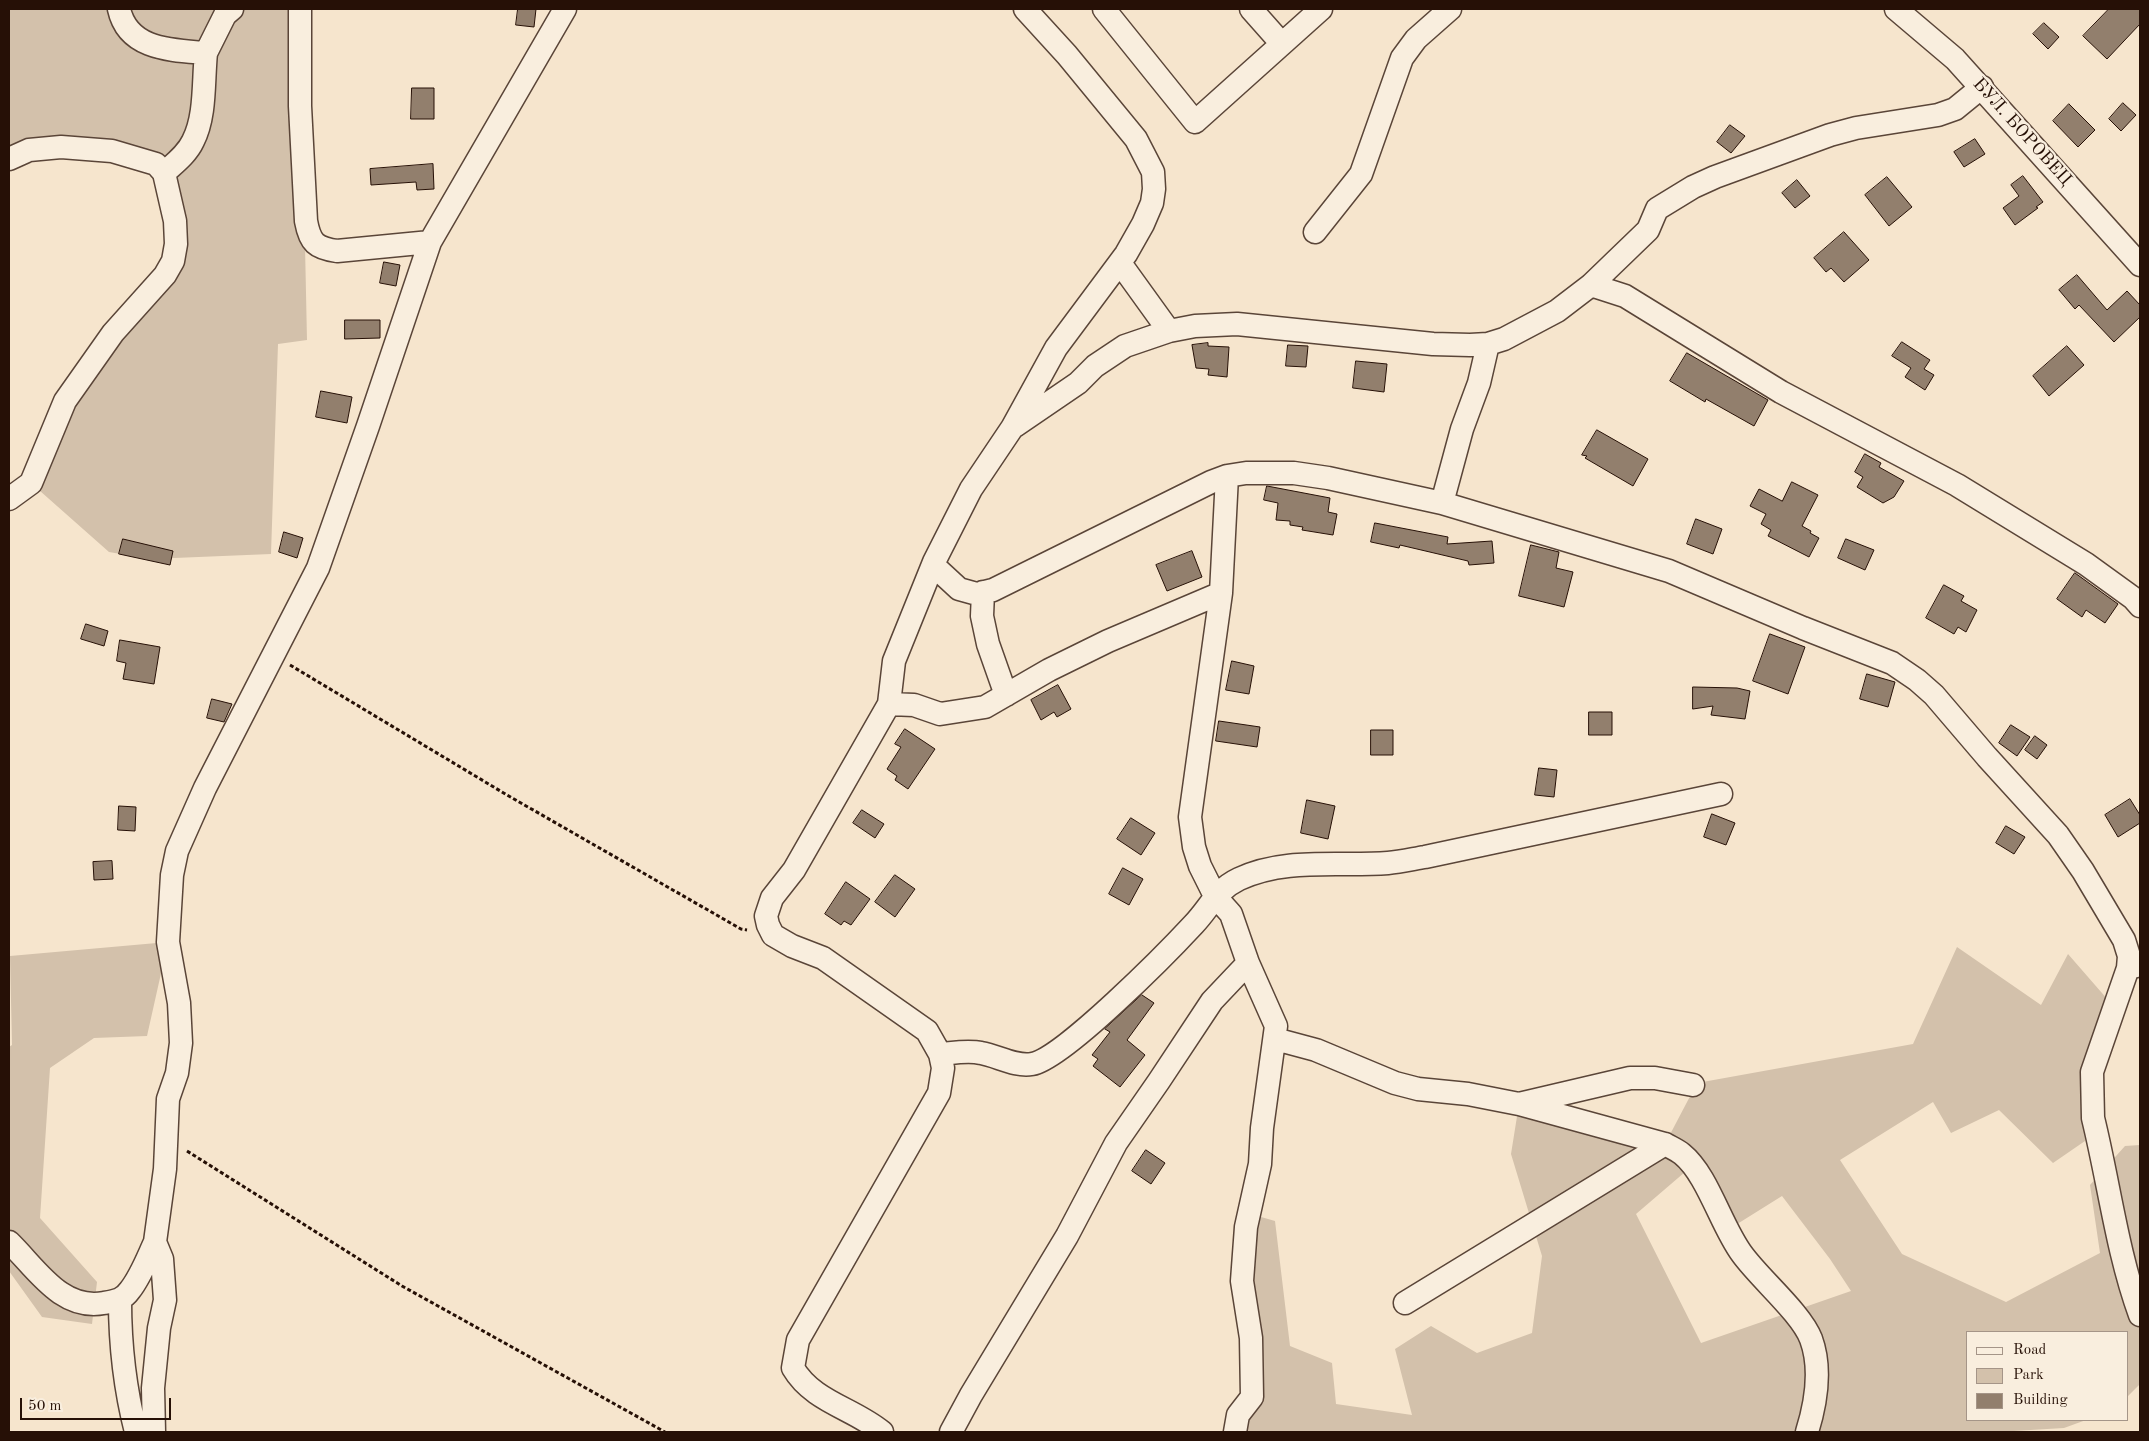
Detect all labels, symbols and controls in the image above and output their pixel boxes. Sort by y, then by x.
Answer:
street label: БУЛ. БОРОВЕЦ [1968,74,2076,190]
legend [1966,1331,2129,1421]
text: Road [2013,1343,2046,1358]
text: Park [2013,1368,2044,1383]
scale bar [22,1388,174,1420]
text: Building [2013,1393,2068,1408]
text: 50 m [28,1399,62,1414]

